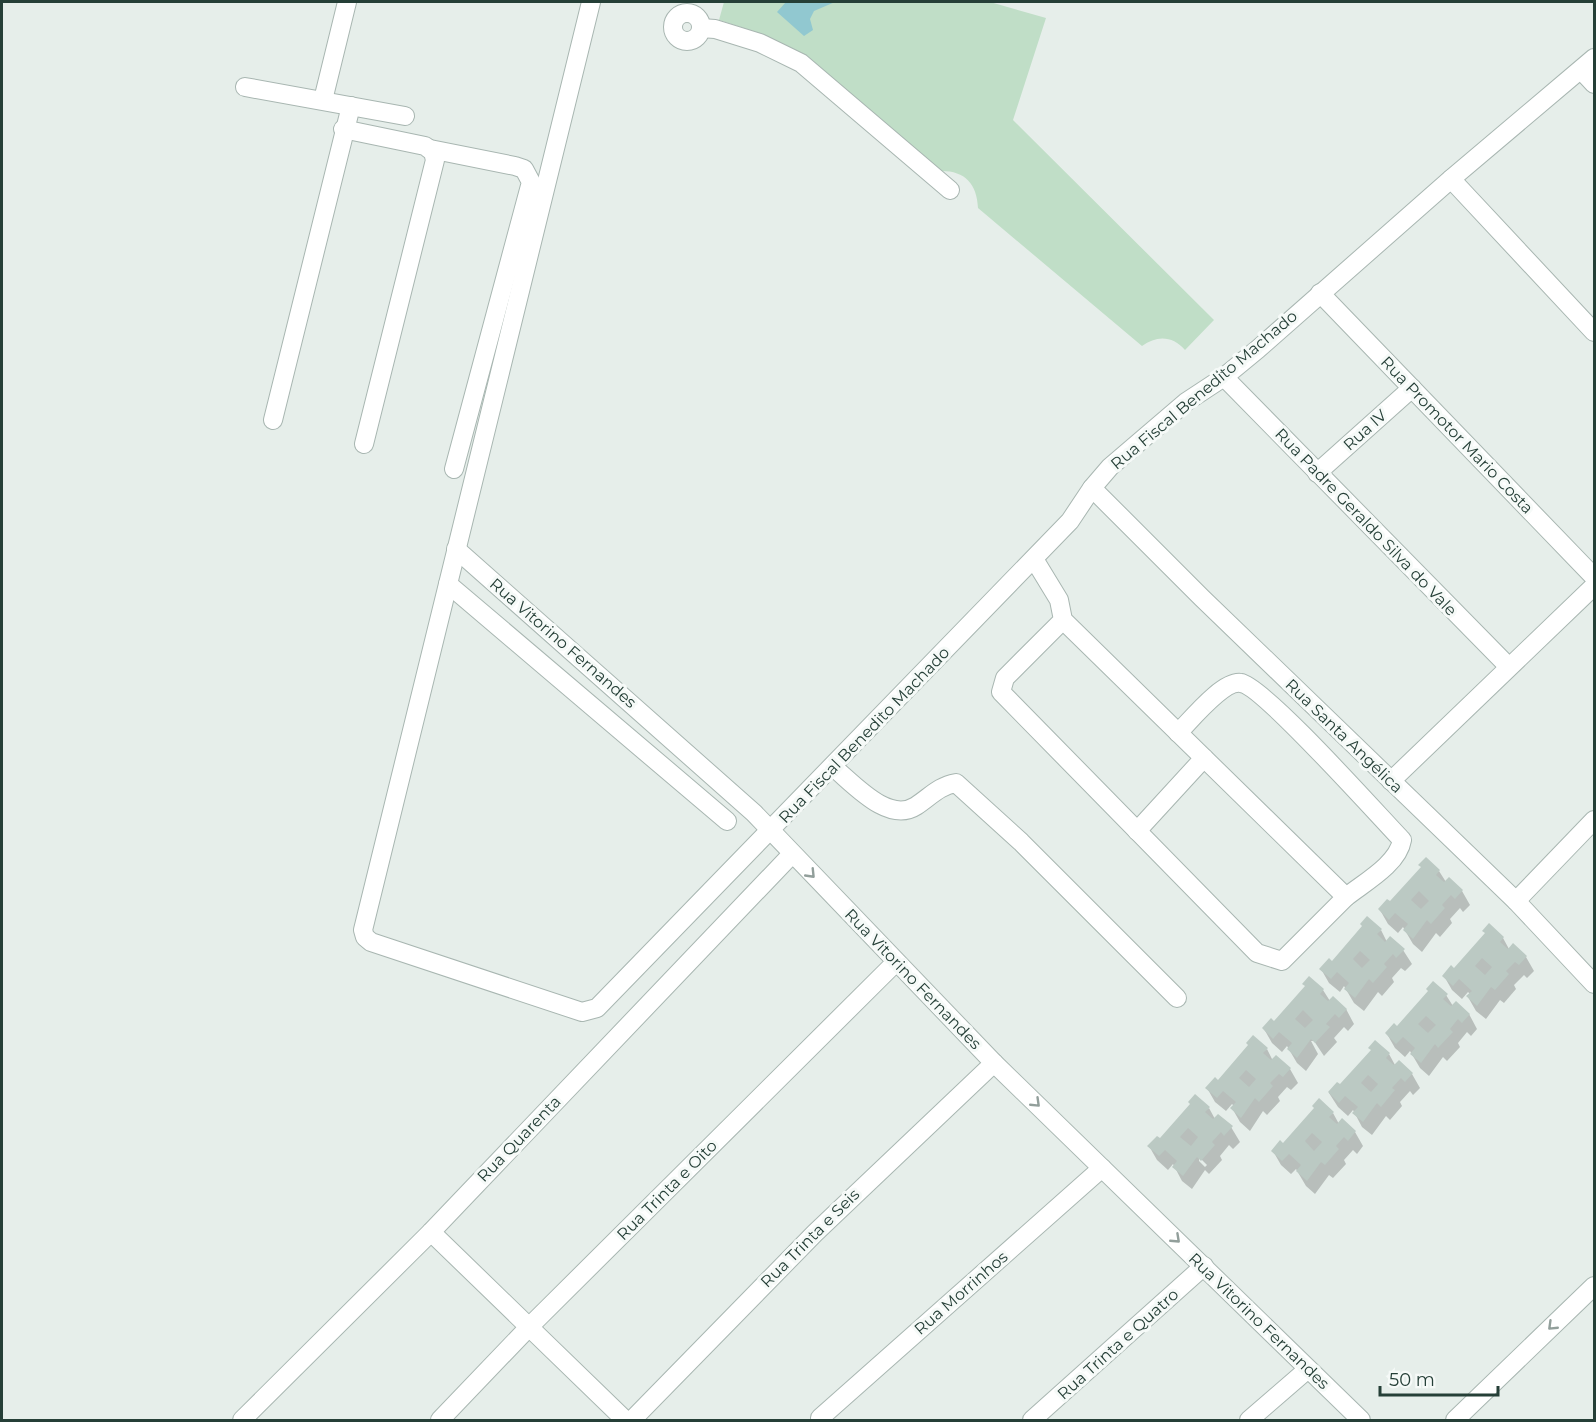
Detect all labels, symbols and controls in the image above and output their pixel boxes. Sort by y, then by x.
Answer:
street label: Rua Fiscal Benedito Machado [1107,306,1301,474]
street label: Rua Promotor Mario Costa [1377,352,1537,518]
street label: Rua IV [1339,405,1391,454]
street label: Rua Padre Geraldo Silva do Vale [1271,424,1461,620]
street label: Rua Vitorino Fernandes [486,574,640,712]
street label: Rua Fiscal Benedito Machado [775,643,953,827]
street label: Rua Santa Angélica [1281,675,1407,797]
one-way arrow [804,868,815,878]
street label: Rua Vitorino Fernandes [841,905,985,1053]
street label: Rua Quarenta [473,1092,565,1186]
one-way arrow [1029,1096,1040,1107]
street label: Rua Trinta e Oito [613,1136,721,1244]
street label: Rua Trinta e Seis [757,1185,863,1291]
one-way arrow [1168,1232,1179,1243]
street label: Rua Morrinhos [910,1247,1012,1339]
street label: Rua Vitorino Fernandes [1185,1249,1333,1393]
street label: Rua Trinta e Quatro [1054,1285,1182,1403]
one-way arrow [1549,1319,1559,1330]
scale bar [1380,1359,1498,1397]
text: 50 m [1389,1369,1435,1391]

